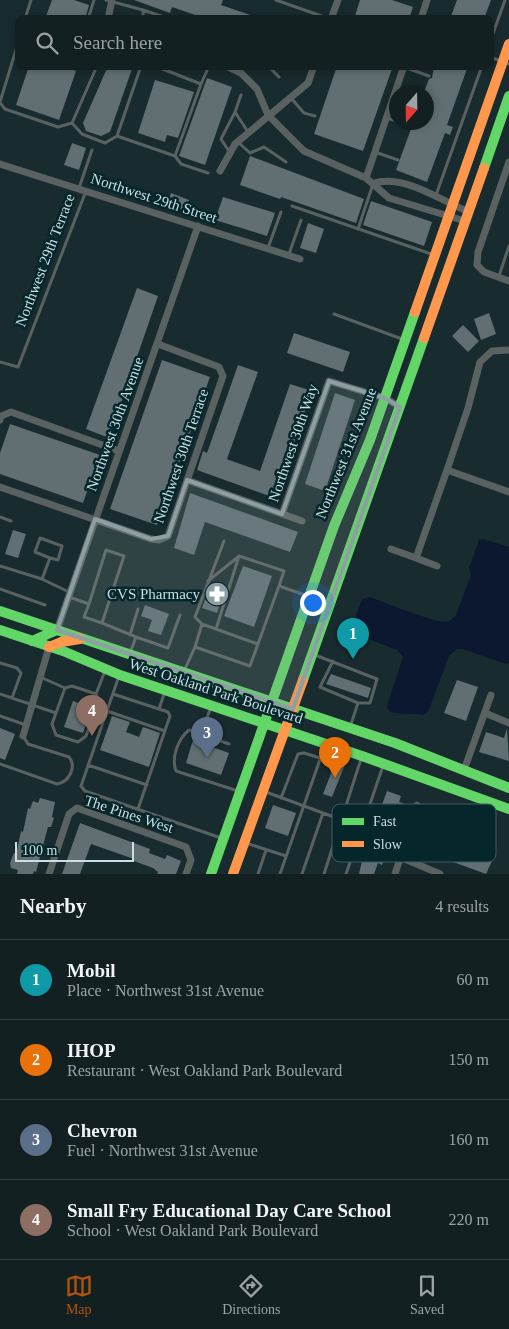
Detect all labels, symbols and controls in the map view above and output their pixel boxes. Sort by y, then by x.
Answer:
search box [15,15,494,70]
icon: search [33,29,61,57]
text: Search here [73,32,162,53]
north arrow [389,85,434,130]
street label: Northwest 29th Street [89,170,220,226]
street label: Northwest 29th Terrace [12,191,78,329]
street label: Northwest 30th Avenue [83,355,147,493]
street label: Northwest 30th Way [265,382,321,504]
street label: Northwest 31st Avenue [312,385,380,521]
street label: Northwest 30th Terrace [150,386,212,525]
pharmacy icon: CVS Pharmacy [204,581,230,607]
place label: CVS Pharmacy [107,586,200,602]
your location [300,590,326,616]
pin: 1 [337,618,369,659]
street label: West Oakland Park Boulevard [127,655,305,727]
pin: 4 [76,695,108,736]
pin: 3 [191,717,223,758]
pin: 2 [319,737,351,778]
street label: The Pines West [82,792,176,836]
legend [332,804,496,862]
text: Fast [373,814,396,829]
text: Slow [373,837,403,852]
scale bar [15,839,134,862]
text: 100 m [22,843,57,858]
text: Nearby [20,894,87,918]
text: 4 results [435,898,489,915]
text: Mobil [67,960,116,981]
text: 1 [32,971,40,988]
text: 60 m [457,971,489,988]
text: Place · Northwest 31st Avenue [67,982,264,999]
text: IHOP [67,1040,116,1061]
text: 2 [32,1051,40,1068]
text: 150 m [449,1051,489,1068]
text: Restaurant · West Oakland Park Boulevard [67,1062,342,1079]
text: Chevron [67,1120,137,1141]
text: 3 [32,1131,40,1148]
text: 160 m [449,1131,489,1148]
text: Fuel · Northwest 31st Avenue [67,1142,258,1159]
text: Small Fry Educational Day Care School [67,1200,391,1221]
text: 4 [32,1211,40,1228]
text: 220 m [449,1211,489,1228]
text: School · West Oakland Park Boulevard [67,1222,318,1239]
tab: Map [65,1272,93,1318]
tab: Directions [222,1272,281,1318]
tab: Saved [410,1272,444,1318]

